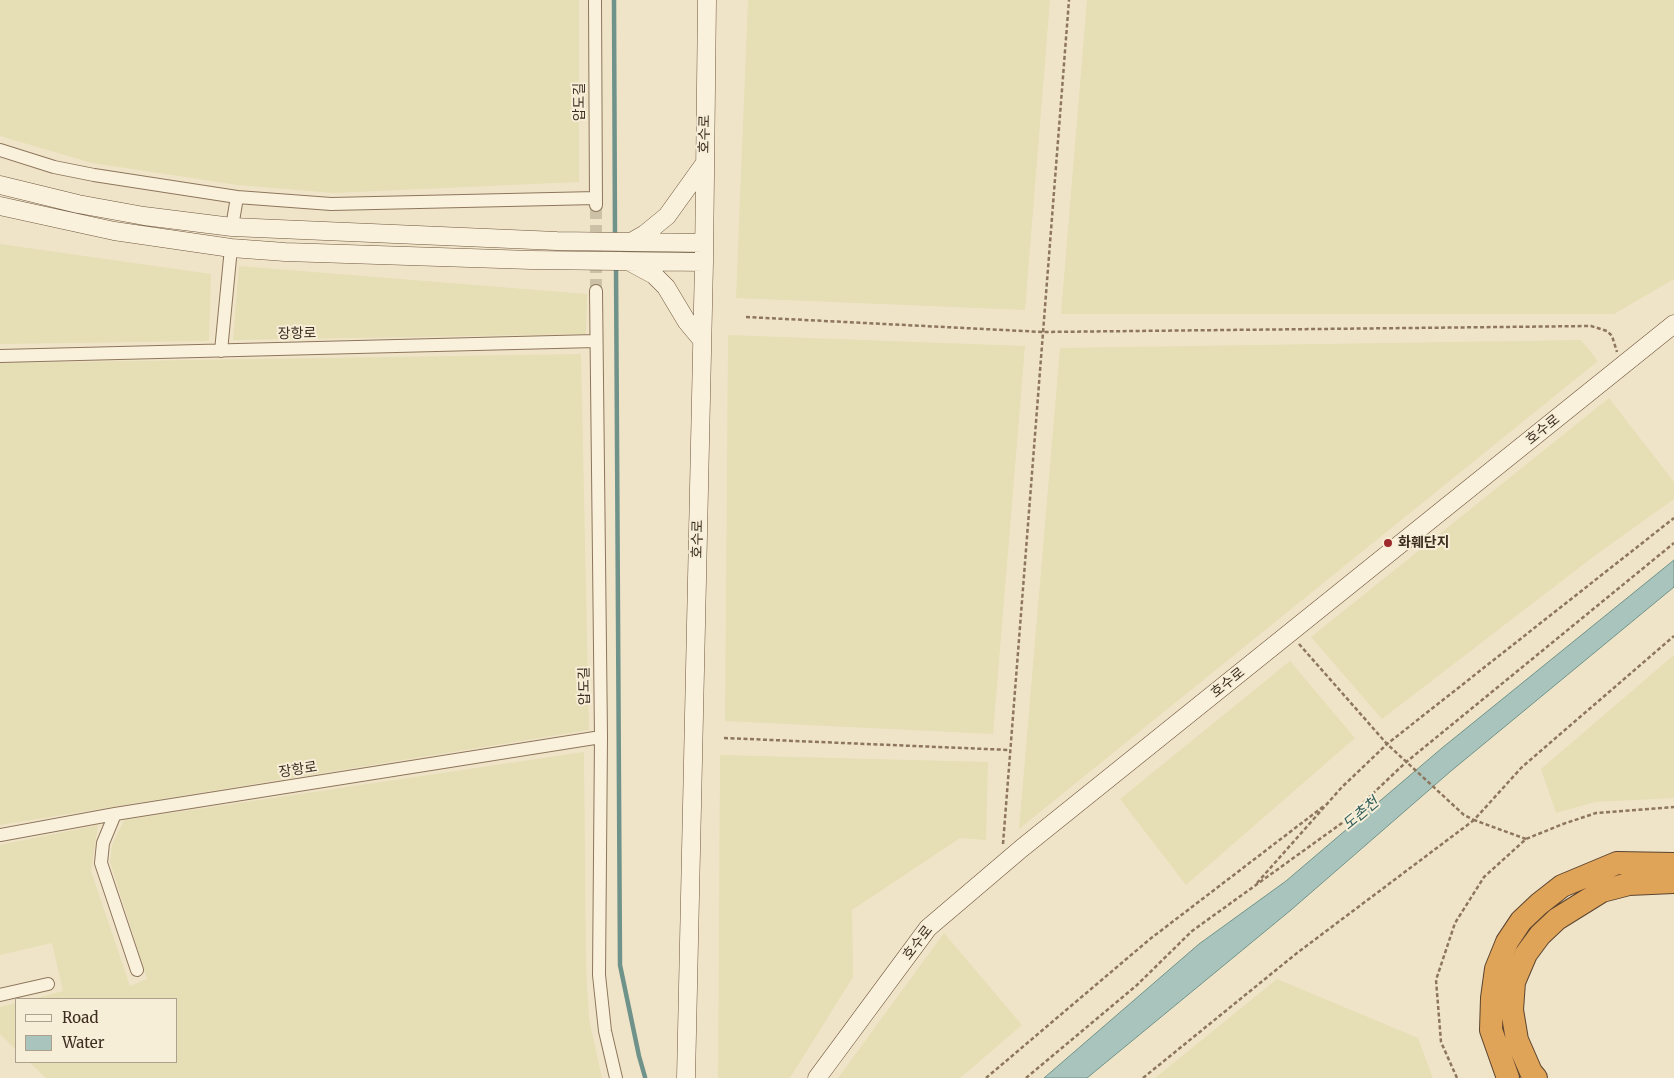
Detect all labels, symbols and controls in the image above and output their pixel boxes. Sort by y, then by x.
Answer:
street label: 압도길 [572,83,588,121]
street label: 호수로 [696,115,714,153]
street label: 장항로 [278,325,316,343]
street label: 호수로 [1523,411,1563,449]
street label: 호수로 [689,520,707,558]
place label: 화훼단지 [1398,535,1450,551]
marker: 화훼단지 [1382,537,1394,549]
street label: 호수로 [1208,664,1248,702]
street label: 압도길 [576,667,594,705]
street label: 장항로 [278,759,318,781]
water label: 도촌천 [1339,794,1383,834]
street label: 호수로 [899,923,937,963]
legend [15,998,178,1063]
text: Road [62,1008,98,1027]
text: Water [62,1033,104,1052]

